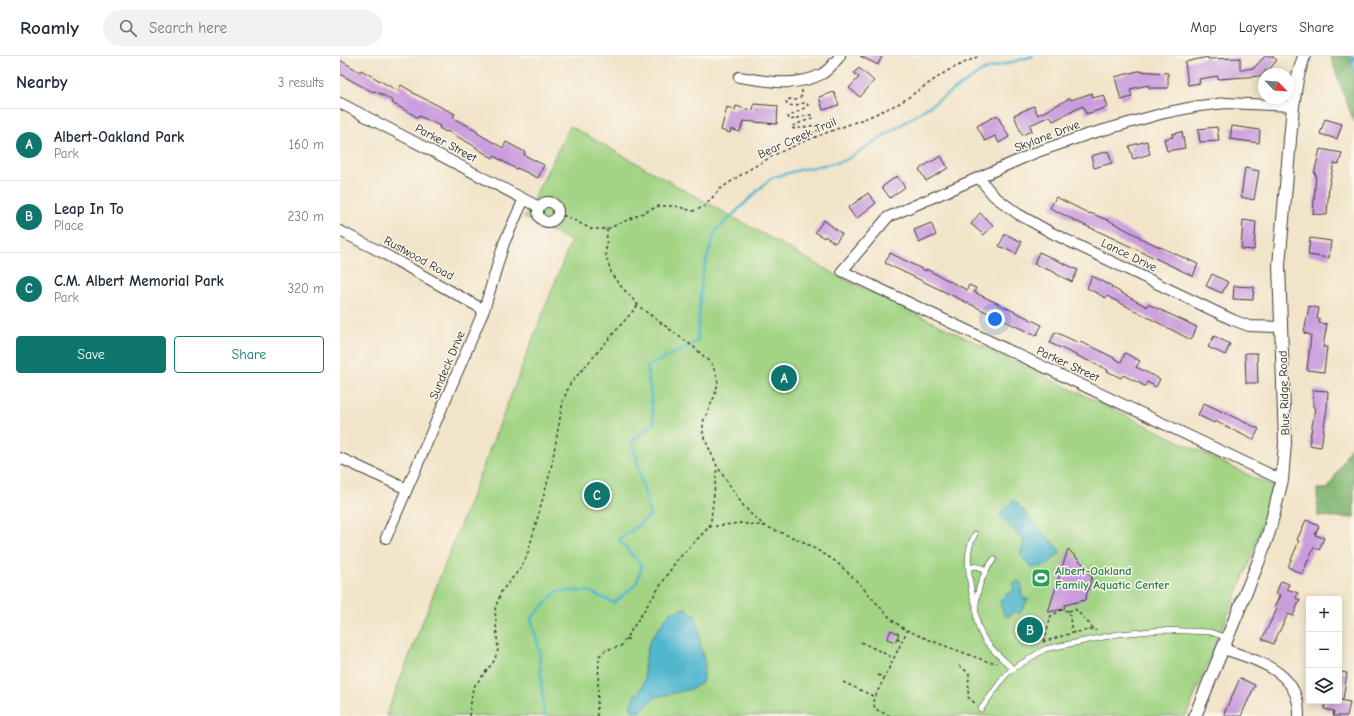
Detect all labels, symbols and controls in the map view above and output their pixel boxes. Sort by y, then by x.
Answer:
search box [103,10,383,46]
text: Roamly [20,17,79,39]
icon: search [117,17,139,39]
text: Search here [149,19,227,37]
text: Map [1190,19,1217,36]
text: Layers [1239,19,1277,36]
text: Share [1299,19,1334,36]
north arrow [1258,68,1294,104]
text: Nearby [16,73,67,92]
text: 3 results [278,75,324,90]
street label: Bear Creek Trail [756,114,838,162]
street label: Skylane Drive [1012,117,1082,155]
street label: Parker Street [413,121,480,165]
text: Albert-Oakland Park [54,128,184,146]
text: A [25,137,33,152]
text: 160 m [289,137,324,152]
text: Park [54,146,79,161]
text: Leap In To [54,200,124,218]
text: B [25,209,33,224]
text: 230 m [288,209,324,224]
text: Place [54,218,84,233]
street label: Rustwood Road [382,233,456,283]
street label: Lance Drive [1099,235,1159,275]
text: C.M. Albert Memorial Park [54,272,224,290]
text: C [25,281,33,296]
text: 320 m [288,281,324,296]
text: Park [54,290,79,305]
your location [985,309,1005,329]
street label: Sundeck Drive [426,329,468,401]
button: Save [16,336,166,373]
button: Share [174,336,324,373]
street label: Parker Street [1034,343,1102,385]
street label: Blue Ridge Road [1276,350,1292,436]
pin: A [771,363,797,393]
pin: C [584,480,610,510]
place label: Albert-Oakland Family Aquatic Center [1055,564,1169,592]
sports icon: Albert-Oakland Family Aquatic Center [1030,567,1052,589]
map controls [1306,596,1342,704]
button: + [1306,596,1342,632]
pin: B [1017,615,1043,645]
button: − [1306,632,1342,668]
button: layers [1306,668,1342,704]

